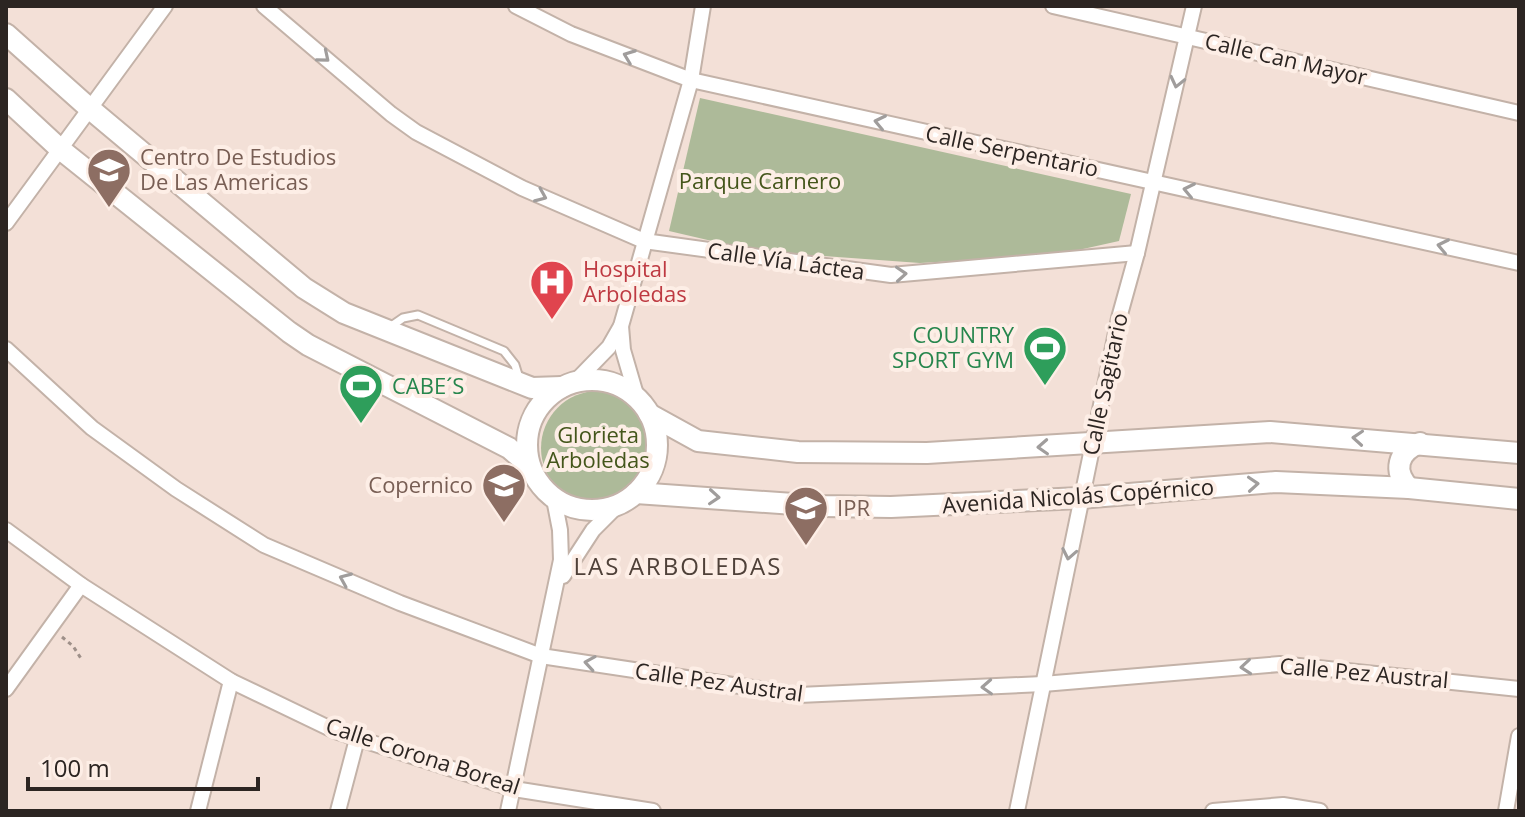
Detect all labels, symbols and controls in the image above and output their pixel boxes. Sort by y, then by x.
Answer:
street label: Calle Can Mayor [1202,25,1370,91]
one-way arrow [314,47,329,62]
one-way arrow [623,49,637,66]
one-way arrow [1169,75,1186,88]
one-way arrow [874,114,888,131]
street label: Calle Serpentario [923,117,1101,183]
place label: Centro De Estudios De Las Americas [140,141,336,196]
school or university icon: Centro De Estudios De Las Americas [85,146,133,209]
park label: Parque Carnero [679,165,841,195]
one-way arrow [1183,182,1196,199]
one-way arrow [533,187,547,203]
street label: Calle Vía Láctea [706,234,867,286]
one-way arrow [1436,238,1450,255]
place label: Hospital Arboledas [583,253,687,308]
hospital icon: Hospital Arboledas [528,258,576,321]
one-way arrow [895,266,908,283]
street label: Calle Sagitario [1074,310,1134,458]
place label: COUNTRY SPORT GYM [892,319,1015,374]
sports icon: COUNTRY SPORT GYM [1021,324,1069,387]
sports icon: CABE´S [337,362,385,425]
place label: CABE´S [392,370,464,400]
park label: Glorieta Arboledas [546,419,650,474]
one-way arrow [1351,430,1364,447]
one-way arrow [1036,438,1049,455]
school or university icon: Copernico [480,461,528,524]
place label: Copernico [368,469,473,499]
street label: Avenida Nicolás Copérnico [941,471,1215,519]
one-way arrow [1247,476,1260,493]
school or university icon: IPR [782,484,830,547]
one-way arrow [708,488,721,505]
place label: IPR [837,492,870,522]
one-way arrow [1061,546,1078,560]
district label: LAS ARBOLEDAS [574,549,782,582]
one-way arrow [339,573,353,589]
street label: Calle Pez Austral [1278,650,1450,694]
street label: Calle Pez Austral [633,654,805,708]
one-way arrow [583,656,597,673]
one-way arrow [1239,658,1252,675]
one-way arrow [980,678,993,695]
street label: Calle Corona Boreal [322,709,524,801]
scale bar [28,741,258,791]
text: 100 m [40,751,110,784]

